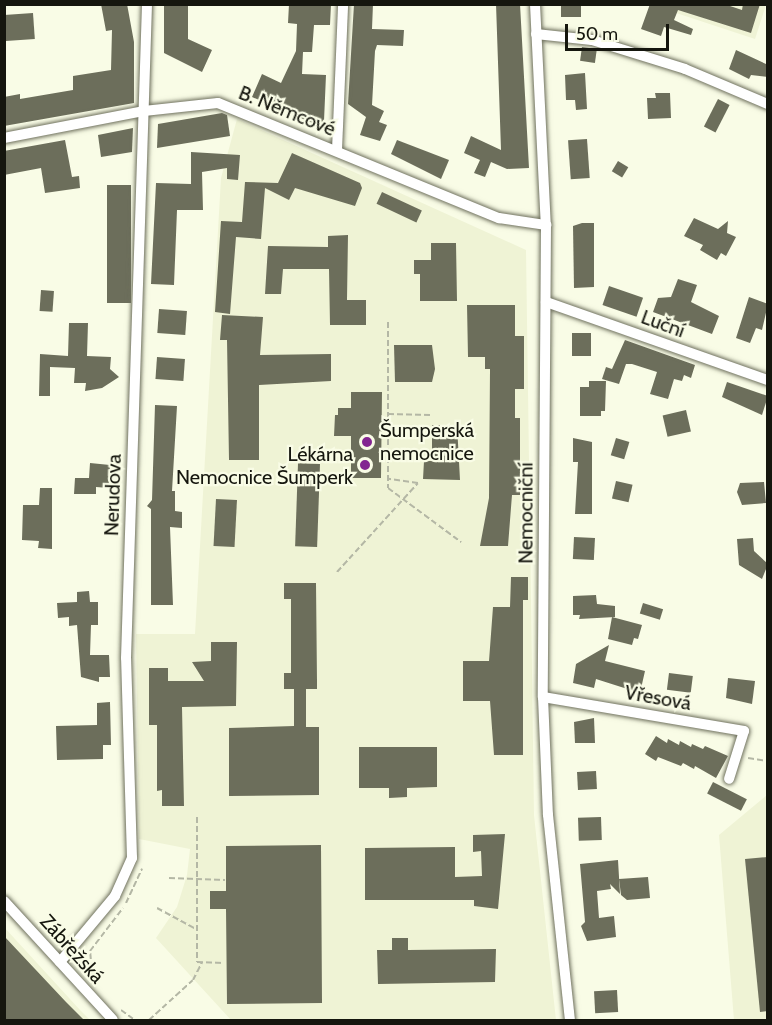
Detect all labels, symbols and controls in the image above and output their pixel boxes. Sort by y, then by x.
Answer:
scale bar [568,12,672,50]
text: 50 m [576,23,618,45]
street label: B. Němcové [235,81,339,141]
street label: Luční [638,305,688,343]
place label: Šumperská nemocnice [380,418,474,465]
marker: Šumperská nemocnice [358,433,376,451]
place label: Lékárna Nemocnice Šumperk [176,442,353,489]
street label: Nerudova [100,454,126,536]
marker: Lékárna Nemocnice Šumperk [358,458,372,472]
street label: Nemocniční [514,462,538,564]
street label: Vřesová [623,680,693,716]
street label: Zábřežská [35,910,109,988]

